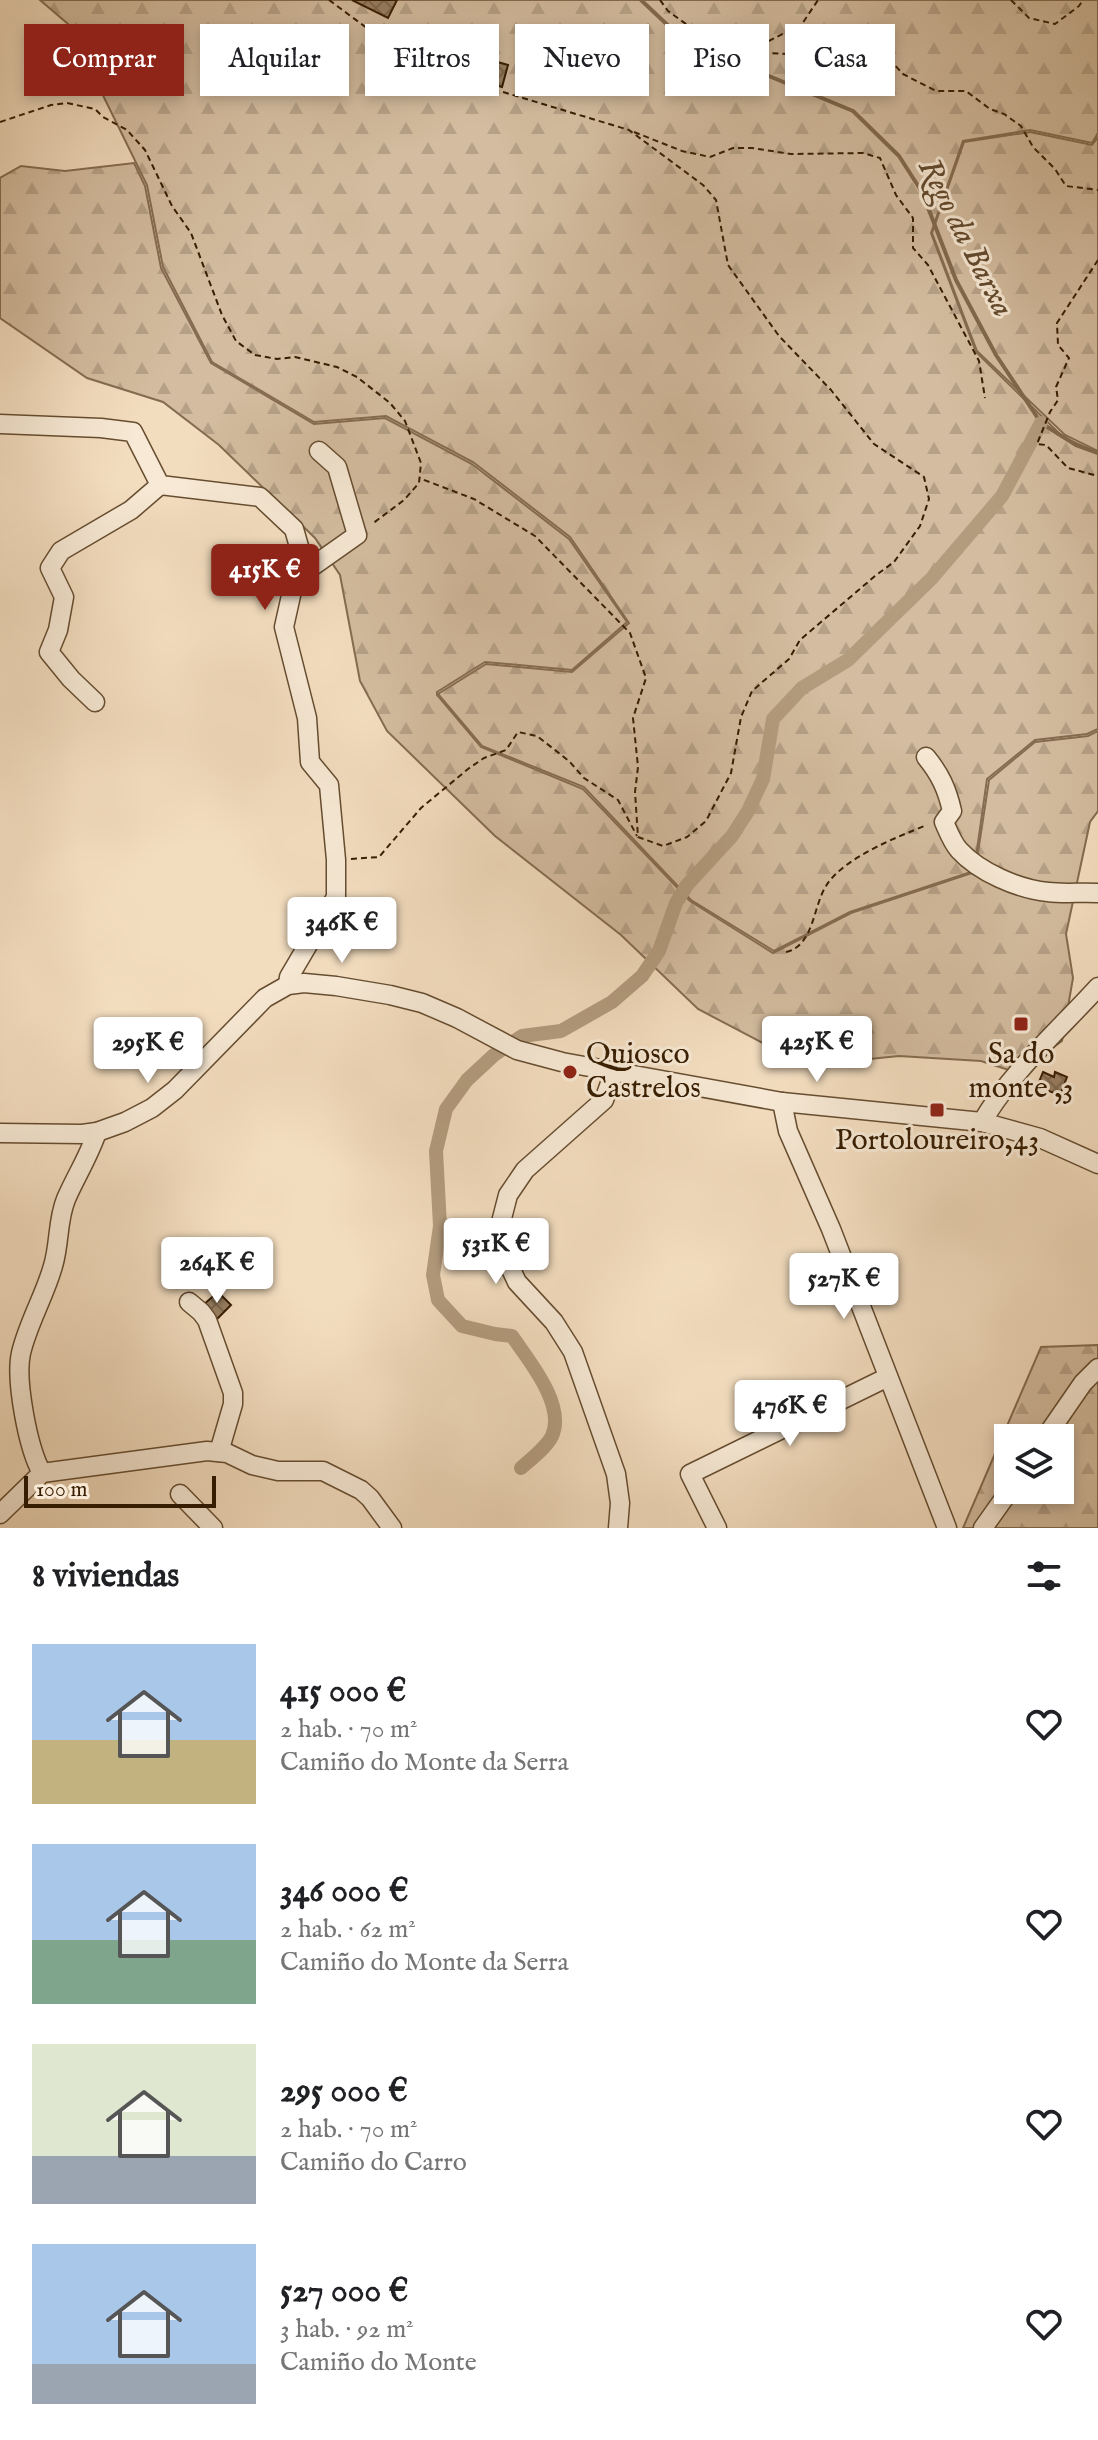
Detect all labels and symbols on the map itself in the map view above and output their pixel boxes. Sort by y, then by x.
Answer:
water label: Rego da Barxa [908,152,1022,324]
pin: 415K € [200,544,330,612]
pin: 346K € [277,897,407,965]
marker: Sa do monte ,3 [1012,1015,1030,1033]
pin: 425K € [752,1016,882,1084]
pin: 295K € [83,1017,213,1085]
place label: Quiosco Castrelos [586,1036,701,1108]
place label: Sa do monte ,3 [969,1036,1073,1108]
marker: Quiosco Castrelos [561,1063,579,1081]
marker: Portoloureiro,43 [928,1101,946,1119]
place label: Portoloureiro,43 [835,1122,1039,1160]
pin: 531K € [431,1218,561,1286]
pin: 264K € [152,1237,282,1305]
pin: 527K € [779,1253,909,1321]
pin: 476K € [725,1380,855,1448]
scale bar [24,1472,216,1508]

